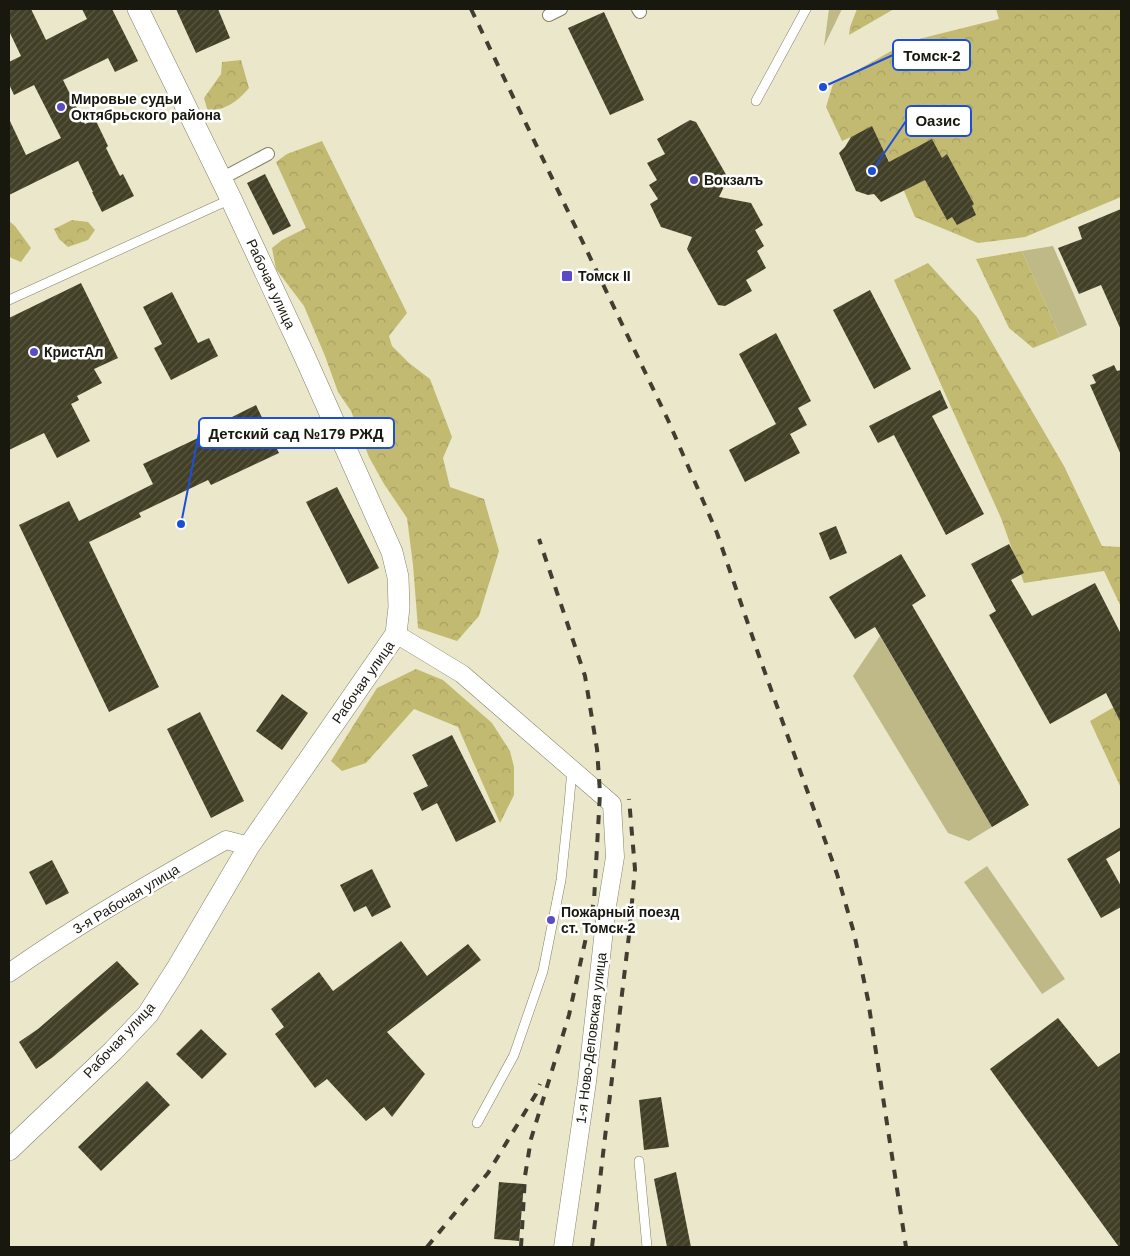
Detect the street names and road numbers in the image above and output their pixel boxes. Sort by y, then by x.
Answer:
street label: Рабочая улица [243,237,299,332]
street label: Рабочая улица [329,637,398,726]
street label: 3-я Рабочая улица [70,861,182,937]
street label: 1-я Ново-Деповская улица [573,951,609,1125]
street label: Рабочая улица [80,999,158,1081]

